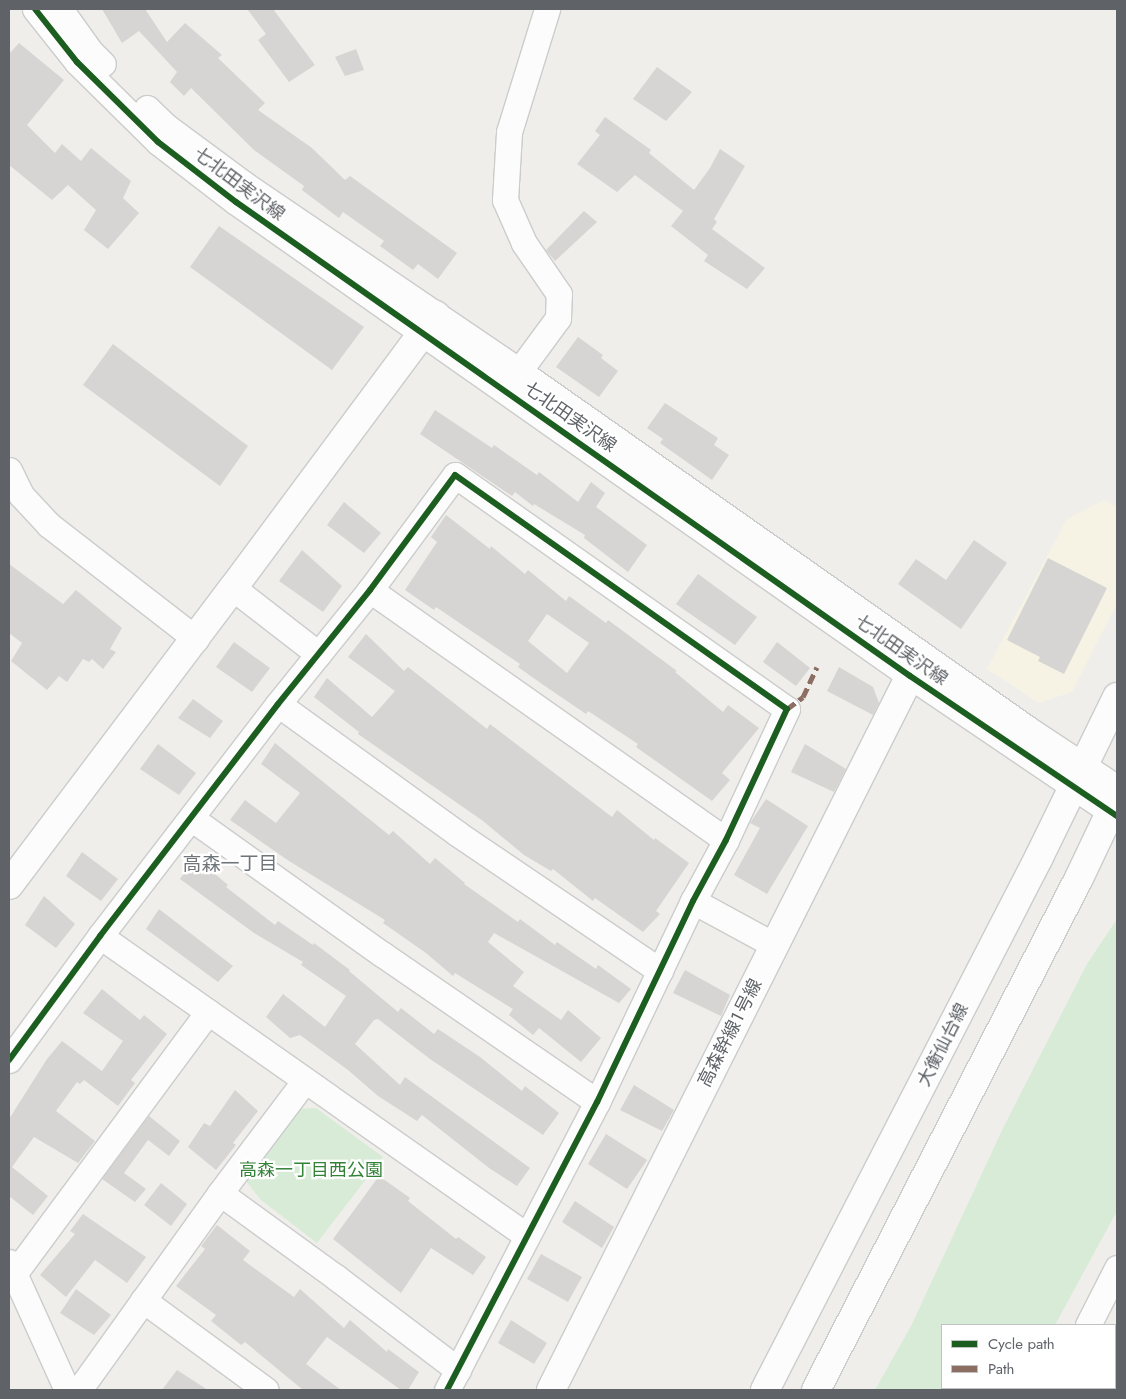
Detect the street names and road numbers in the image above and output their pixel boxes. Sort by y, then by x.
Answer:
street label: 七北田実沢線 [189,143,289,225]
street label: 七北田実沢線 [520,377,620,457]
street label: 七北田実沢線 [851,610,951,690]
street label: 高森幹線１号線 [693,975,767,1091]
street label: 大衡仙台線 [913,1000,973,1090]

